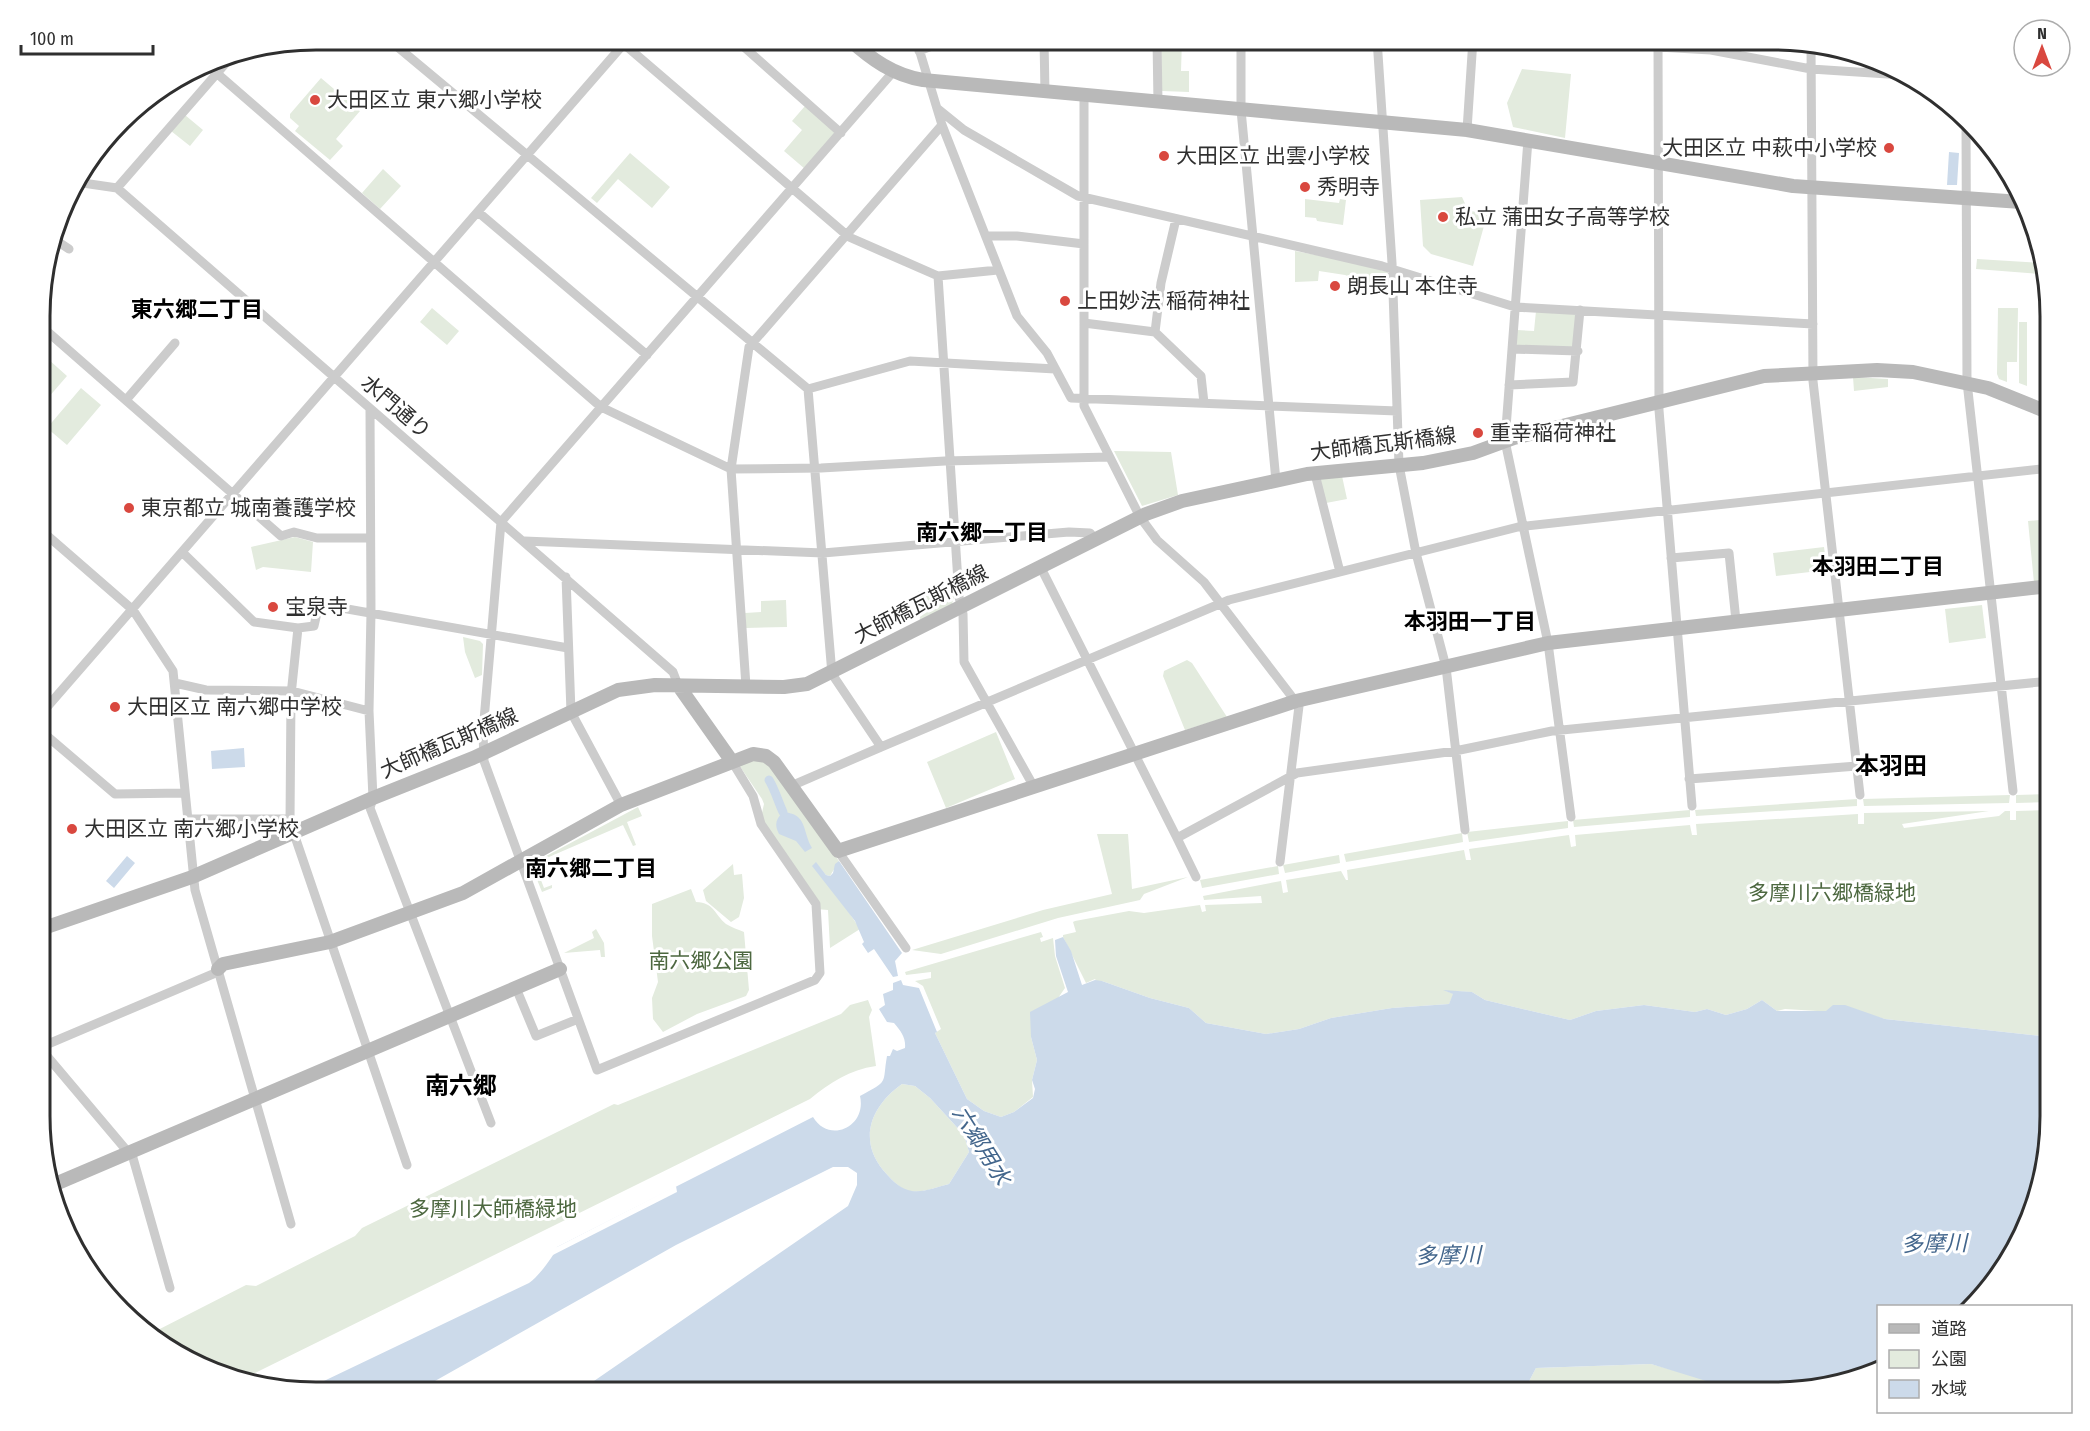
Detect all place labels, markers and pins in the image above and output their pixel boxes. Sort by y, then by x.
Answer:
place label: 大田区立 東六郷小学校 [327,87,542,113]
marker: 大田区立 東六郷小学校 [308,93,322,107]
place label: 大田区立 中萩中小学校 [1662,135,1877,161]
marker: 大田区立 中萩中小学校 [1882,141,1896,155]
place label: 大田区立 出雲小学校 [1176,143,1370,169]
marker: 大田区立 出雲小学校 [1157,149,1171,163]
place label: 秀明寺 [1317,174,1380,200]
marker: 秀明寺 [1298,180,1312,194]
place label: 私立 蒲田女子高等学校 [1455,204,1670,230]
marker: 私立 蒲田女子高等学校 [1436,210,1450,224]
place label: 朗長山 本住寺 [1347,273,1478,299]
marker: 朗長山 本住寺 [1328,279,1342,293]
place label: 上田妙法 稲荷神社 [1077,288,1250,314]
marker: 上田妙法 稲荷神社 [1058,294,1072,308]
place label: 重幸稲荷神社 [1490,420,1616,446]
marker: 重幸稲荷神社 [1471,426,1485,440]
place label: 東京都立 城南養護学校 [141,495,356,521]
marker: 東京都立 城南養護学校 [122,501,136,515]
place label: 宝泉寺 [285,594,348,620]
marker: 宝泉寺 [266,600,280,614]
place label: 大田区立 南六郷中学校 [127,694,342,720]
marker: 大田区立 南六郷中学校 [108,700,122,714]
place label: 大田区立 南六郷小学校 [84,816,299,842]
marker: 大田区立 南六郷小学校 [65,822,79,836]

